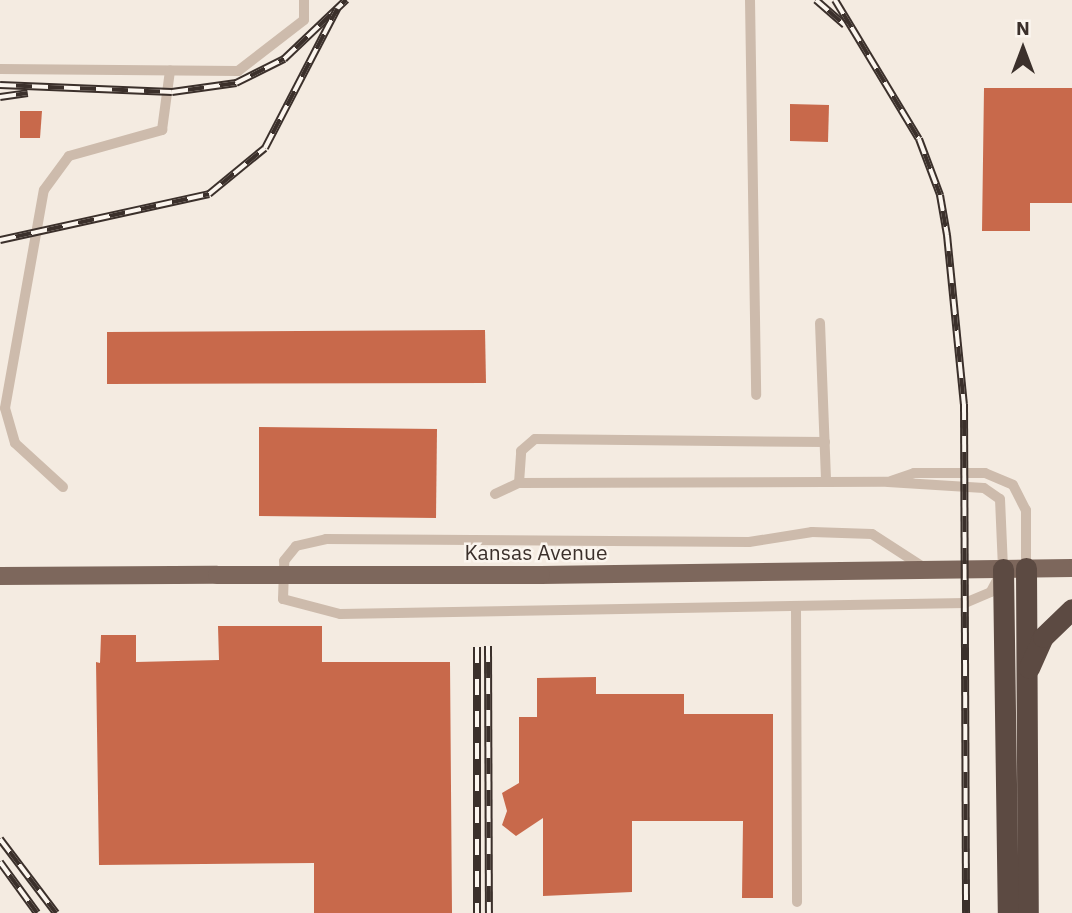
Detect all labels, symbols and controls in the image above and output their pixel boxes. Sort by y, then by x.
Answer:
north arrow [988,14,1058,84]
text: N [1016,16,1030,40]
street label: Kansas Avenue [465,539,607,565]

